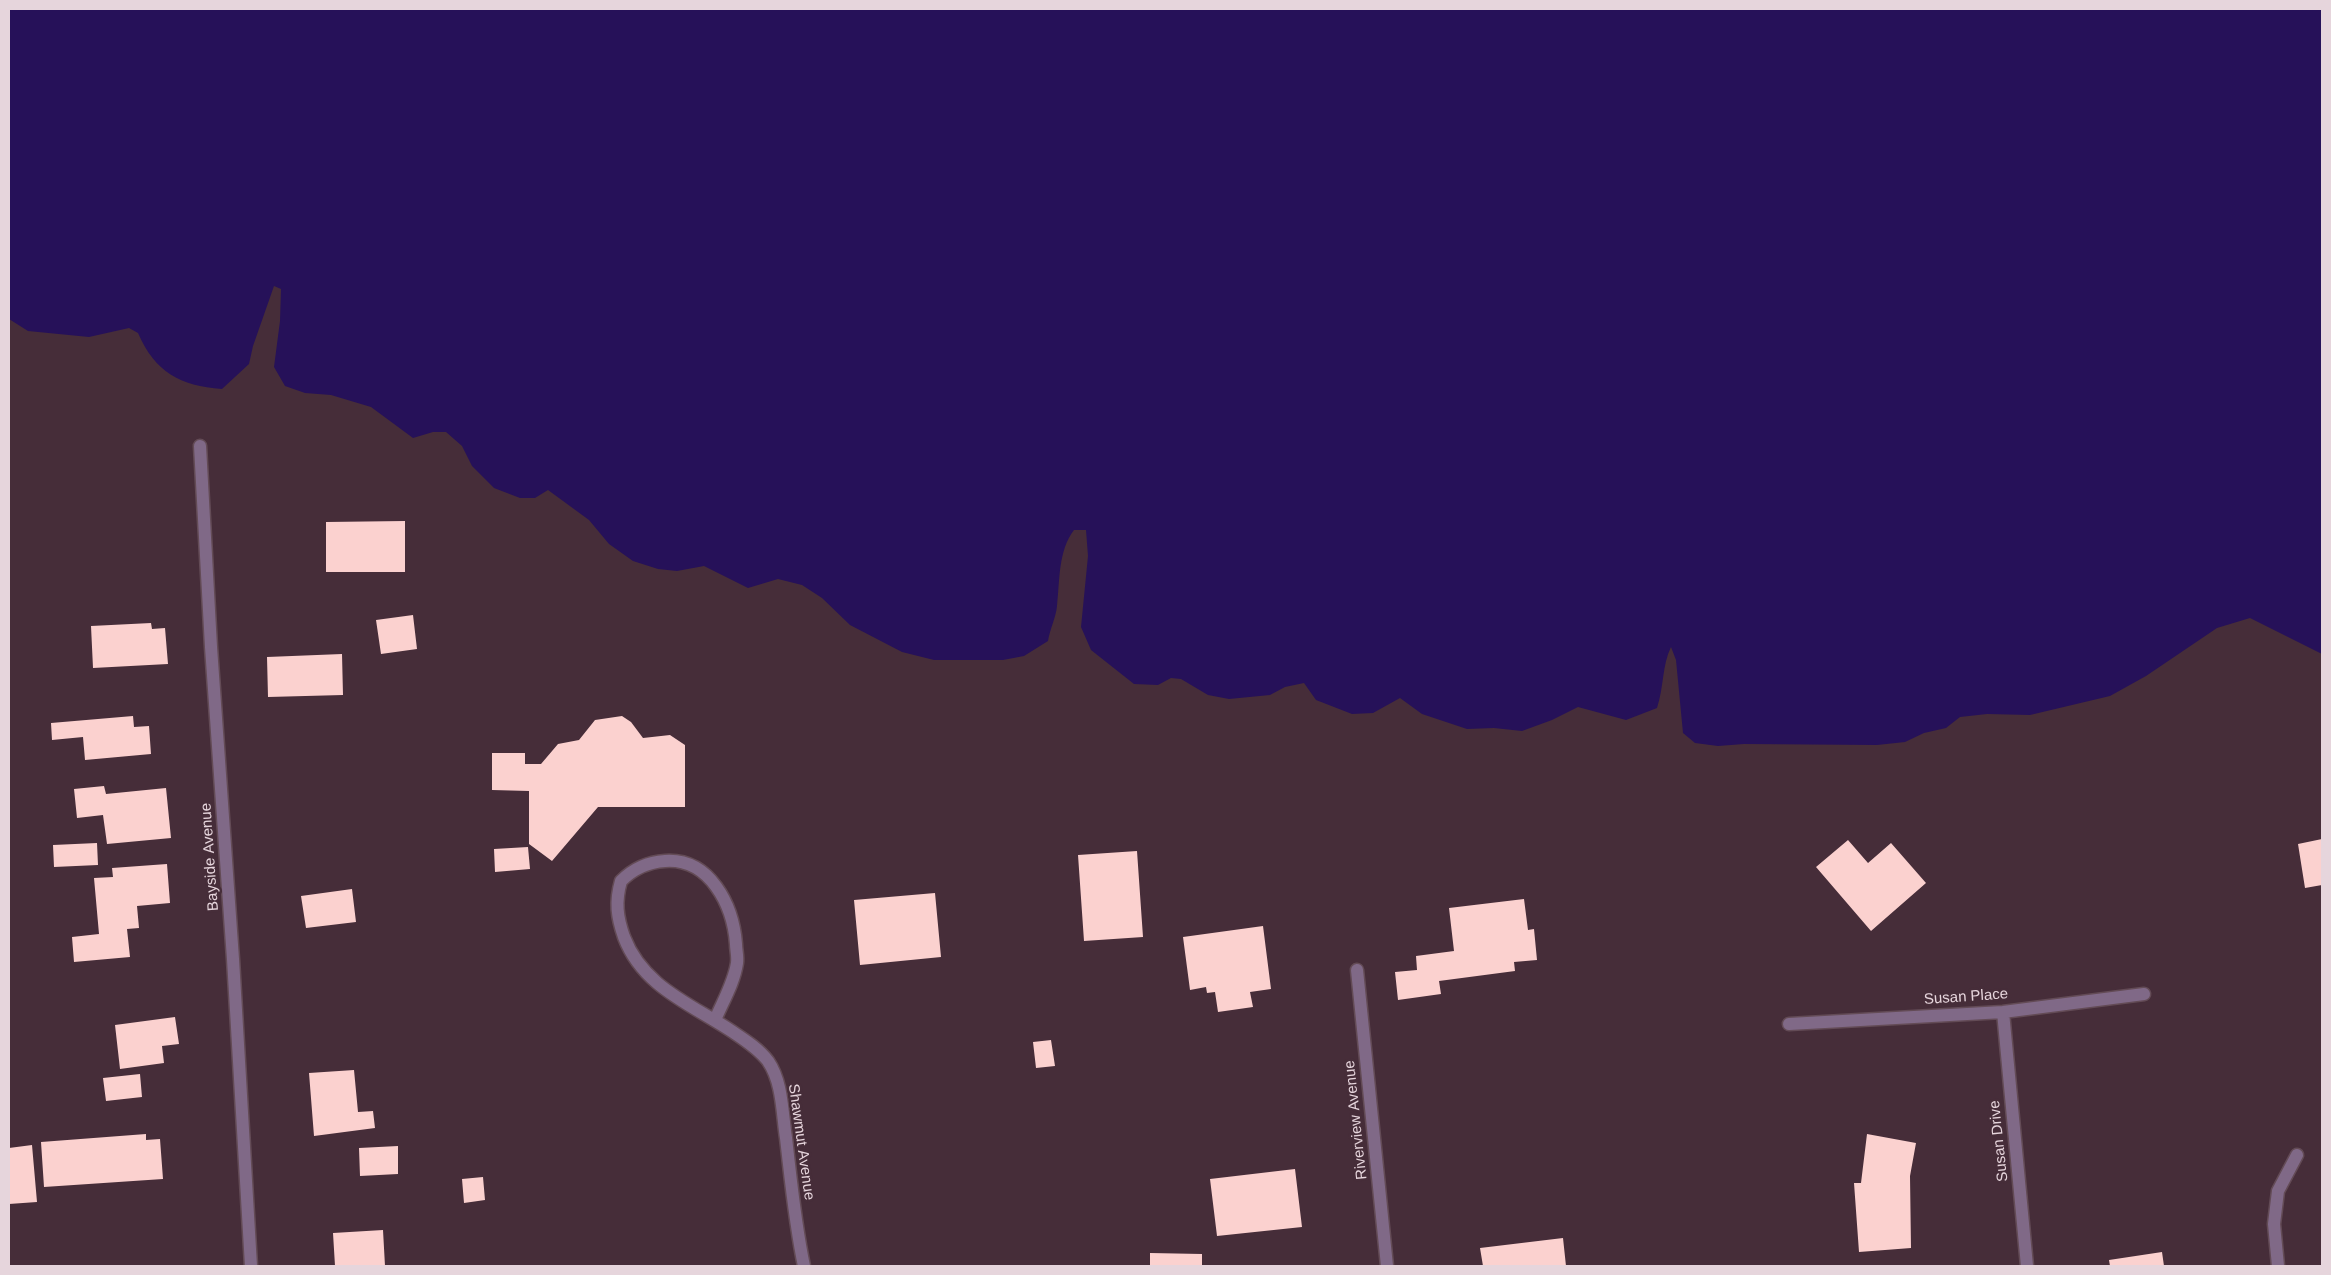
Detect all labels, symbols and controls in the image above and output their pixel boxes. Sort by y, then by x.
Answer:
street label: Bayside Avenue [197,802,223,912]
street label: Susan Place [1923,985,2009,1009]
street label: Riverview Avenue [1341,1059,1371,1181]
street label: Shawmut Avenue [784,1083,818,1201]
street label: Susan Drive [1986,1099,2012,1183]

